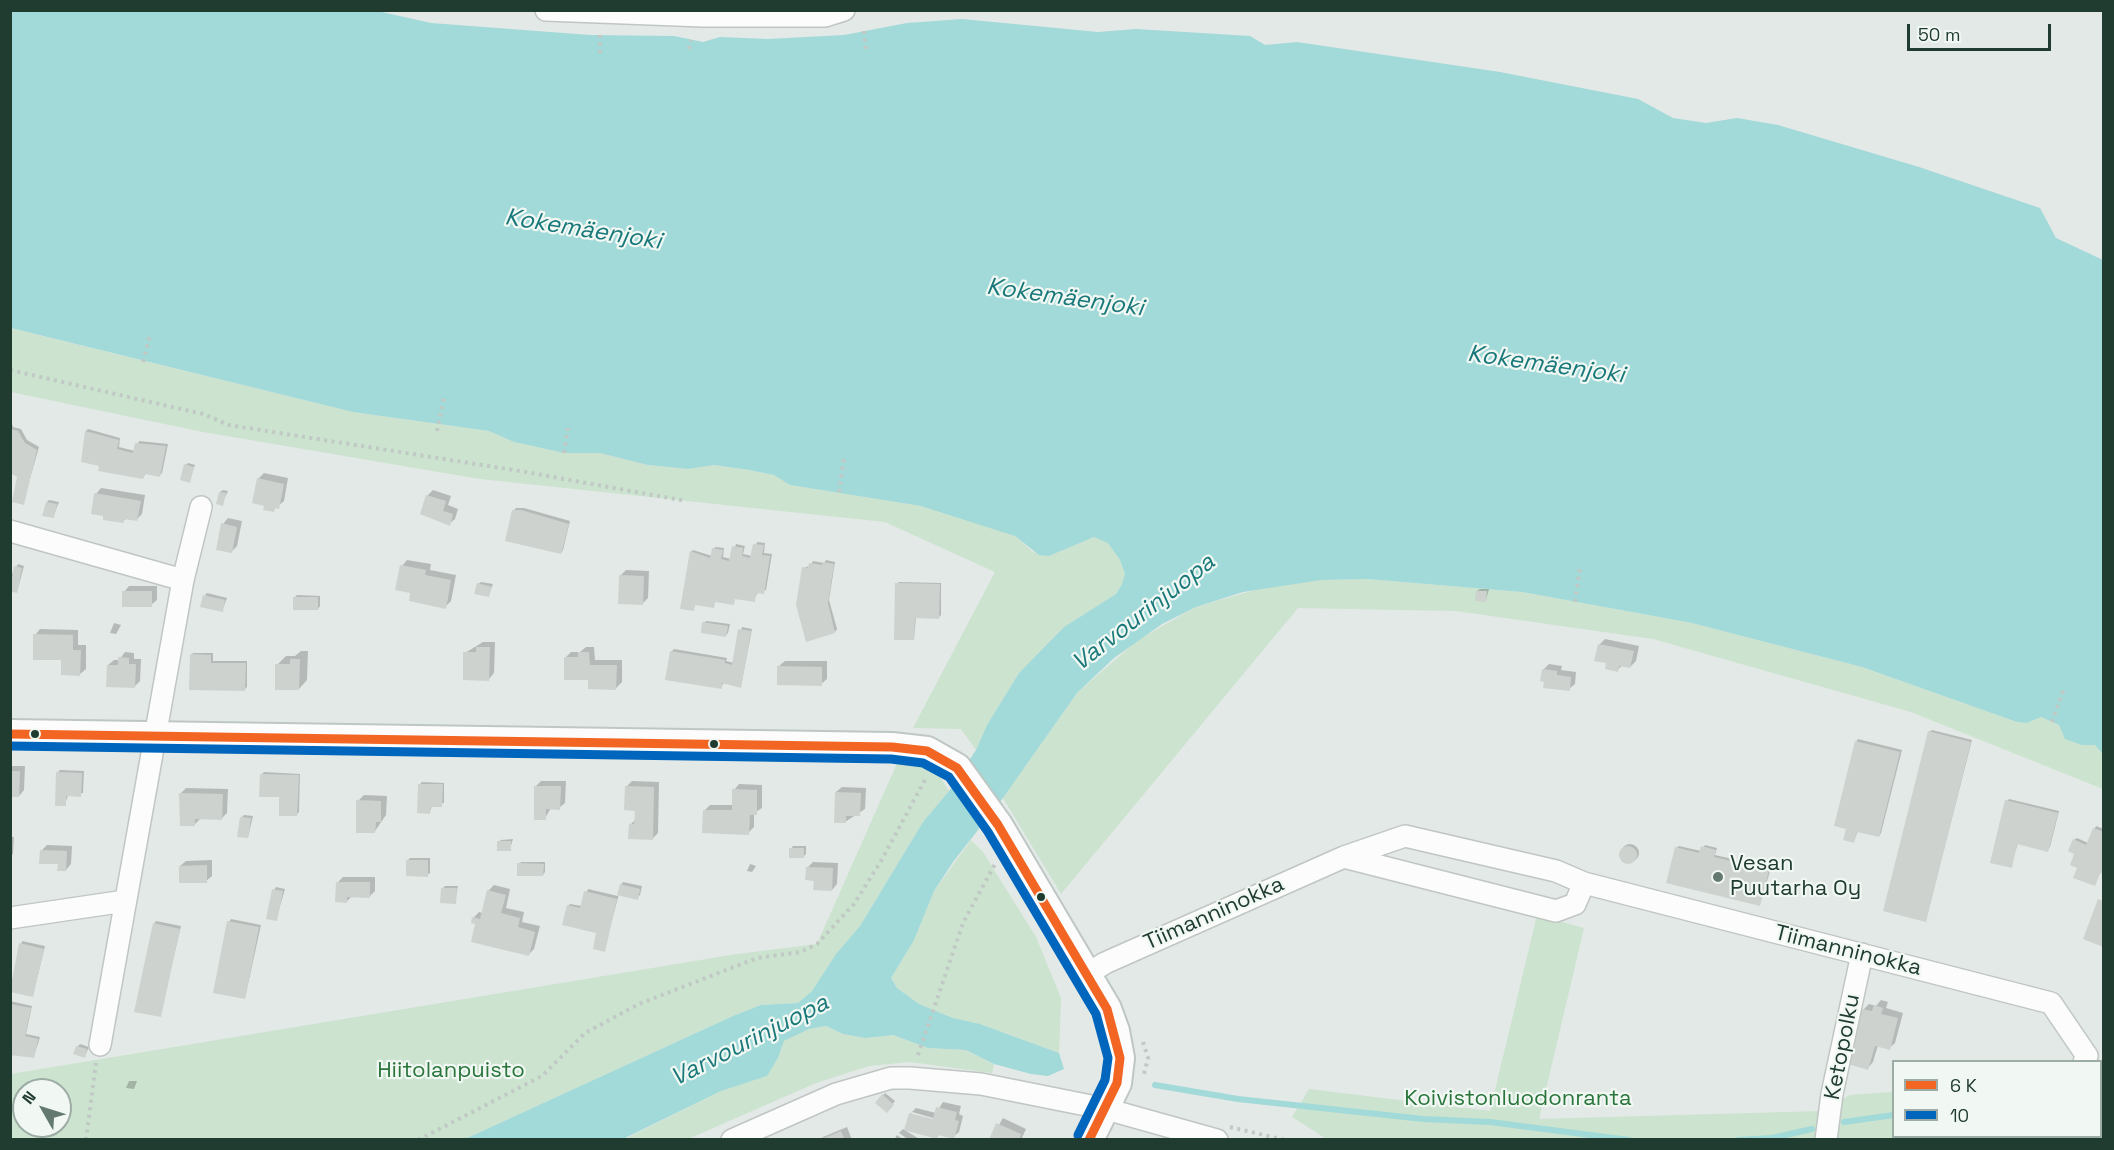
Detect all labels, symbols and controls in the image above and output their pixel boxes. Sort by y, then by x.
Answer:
scale bar [1910,12,2054,50]
text: 50 m [1918,23,1960,46]
water label: Kokemäenjoki [503,203,663,257]
water label: Kokemäenjoki [985,273,1145,323]
water label: Kokemäenjoki [1466,340,1626,390]
water label: Varvourinjuopa [1067,548,1221,678]
unlabelled marker [29,728,41,740]
unlabelled marker [708,738,720,750]
place label: Vesan Puutarha Oy [1730,851,1861,902]
marker: Vesan Puutarha Oy [1711,870,1725,884]
street label: Tiimanninokka [1140,871,1288,957]
unlabelled marker [1035,891,1047,903]
street label: Tiimanninokka [1772,920,1924,982]
water label: Varvourinjuopa [666,989,834,1093]
street label: Ketopolku [1820,992,1866,1102]
park label: Hiitolanpuisto [377,1058,525,1084]
legend [1892,1060,2102,1138]
text: 6 K [1950,1074,1977,1097]
north arrow [12,1078,72,1138]
park label: Koivistonluodonranta [1404,1086,1632,1112]
text: N [18,1087,41,1108]
text: 10 [1950,1104,1969,1127]

